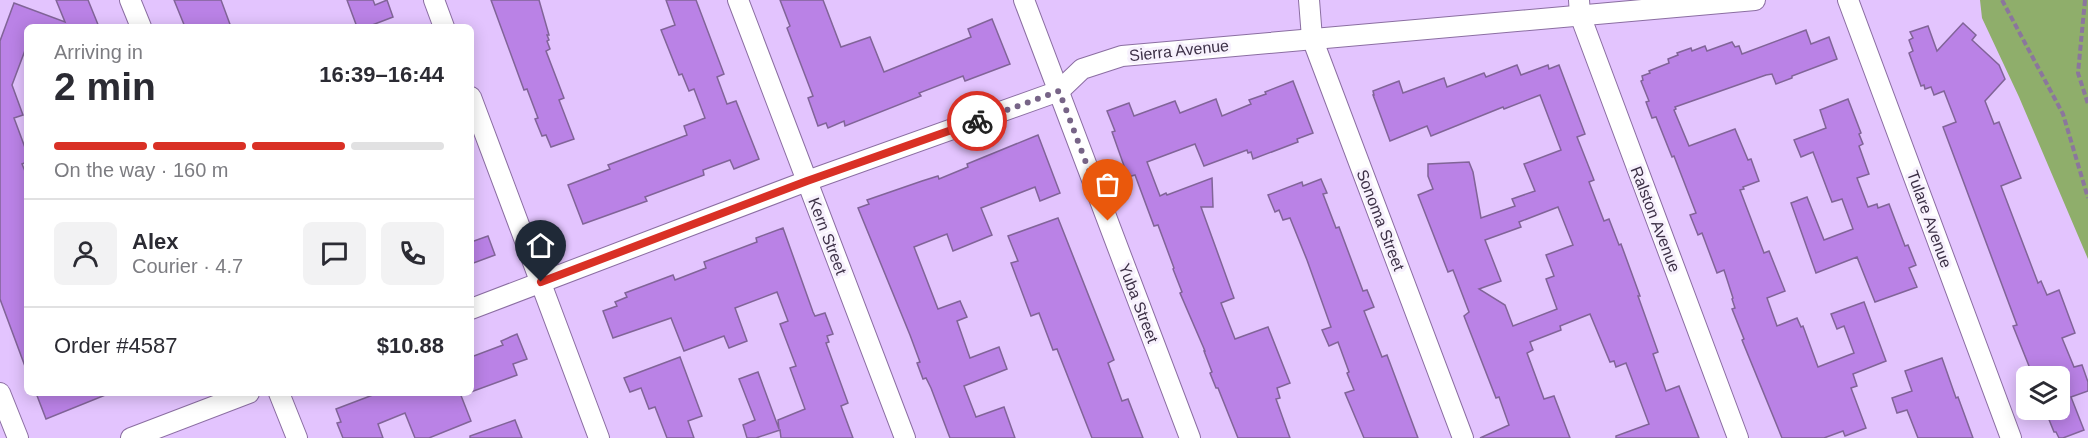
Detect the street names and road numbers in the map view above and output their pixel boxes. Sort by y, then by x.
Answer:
street label: Sierra Avenue [1128,37,1230,64]
street label: Ralston Avenue [1628,164,1684,274]
street label: Sonoma Street [1353,167,1408,274]
street label: Tulare Avenue [1904,168,1955,270]
street label: Kern Street [805,195,850,278]
street label: Yuba Street [1116,261,1162,346]

